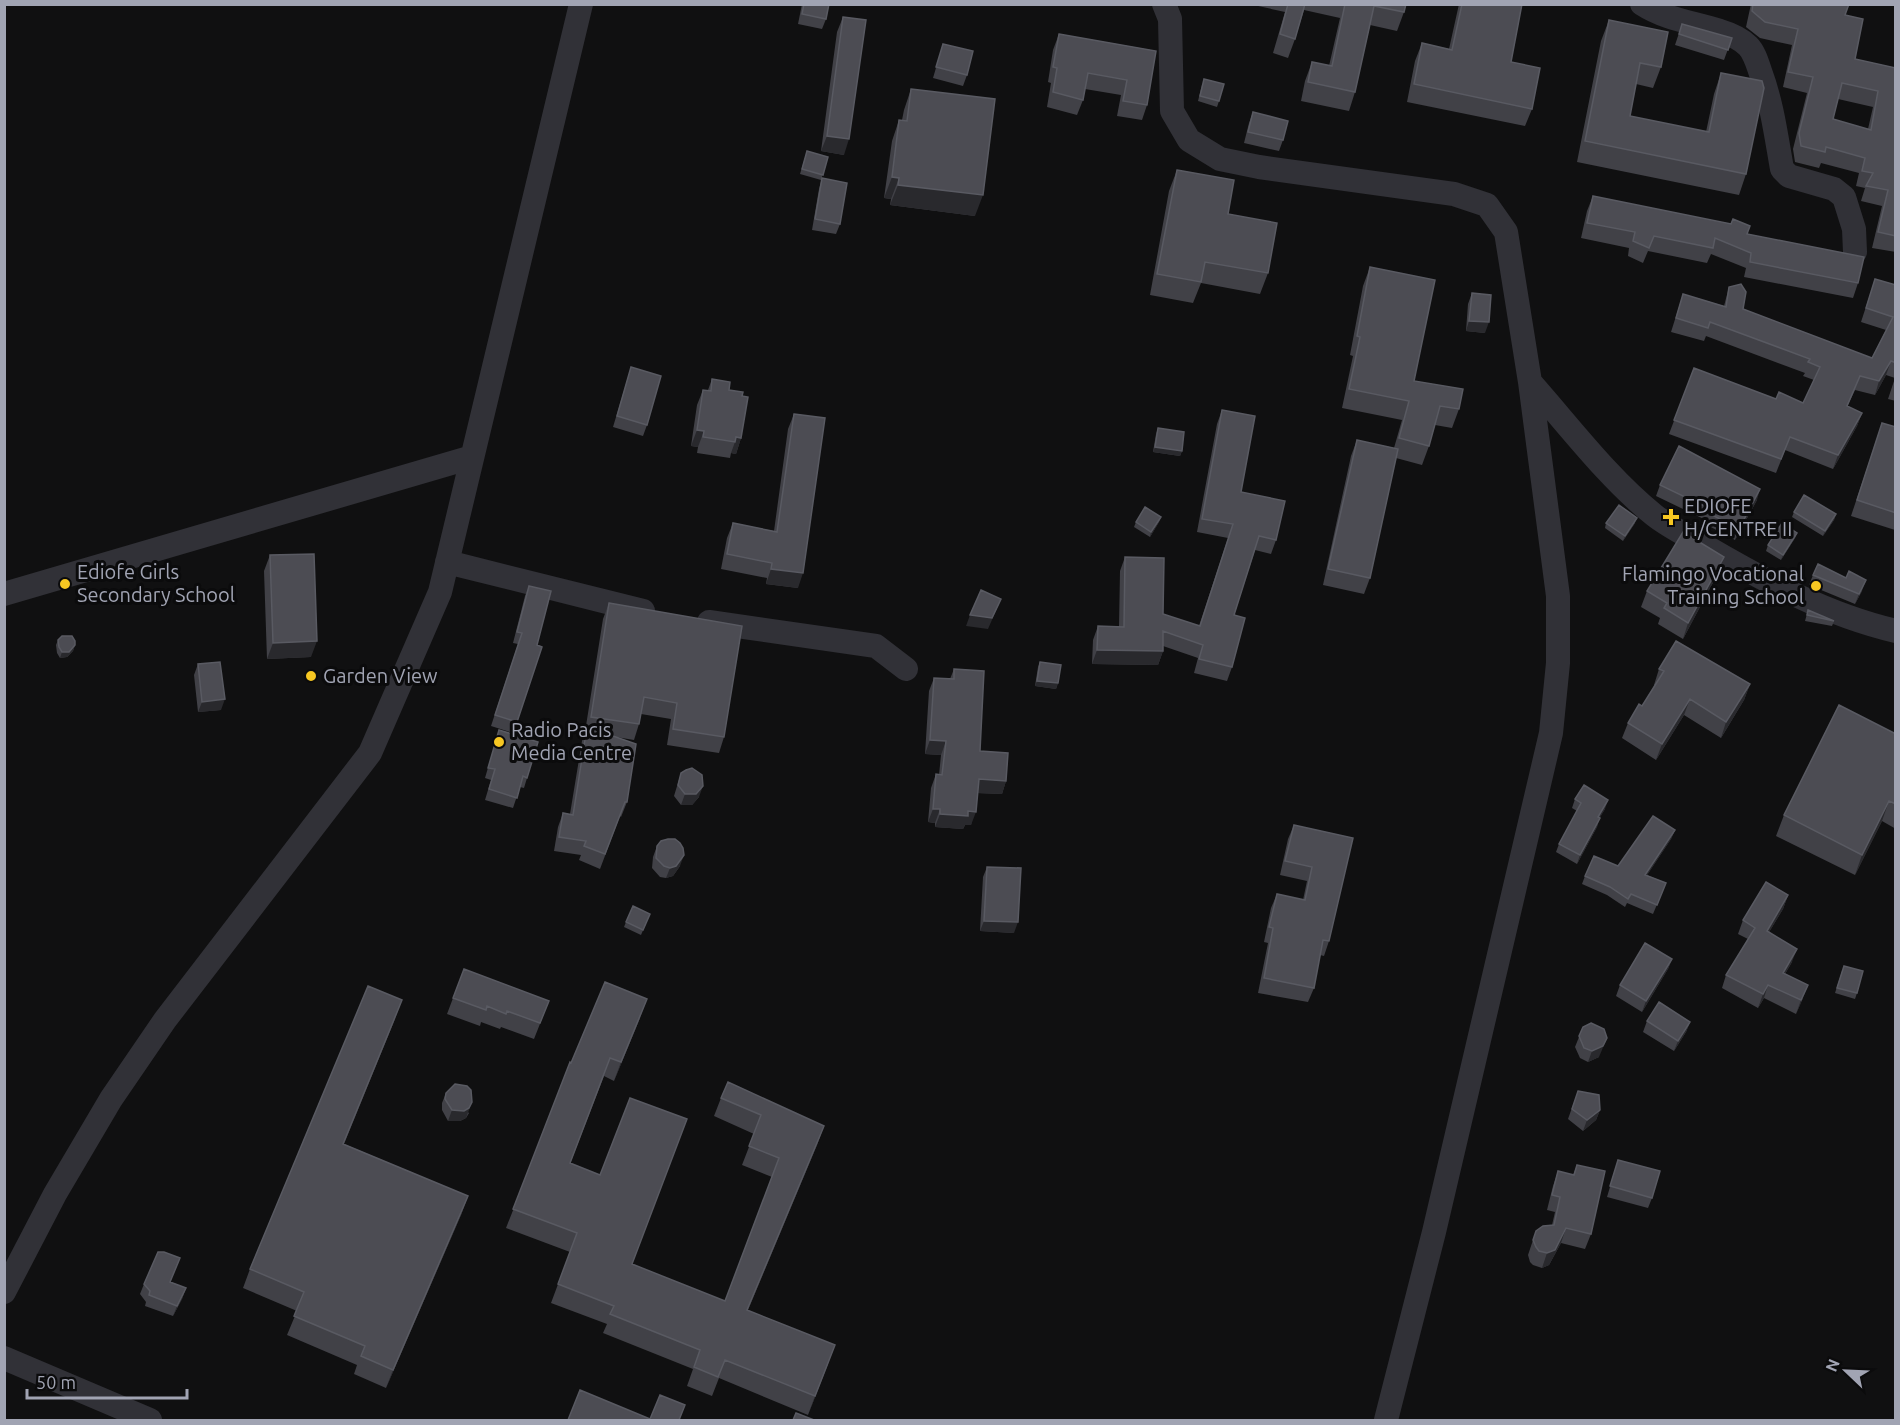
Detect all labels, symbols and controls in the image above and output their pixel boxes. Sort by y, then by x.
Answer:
place label: EDIOFE H/CENTRE II [1684,494,1792,540]
marker: EDIOFE H/CENTRE II [1662,508,1680,526]
place label: Ediofe Girls Secondary School [77,560,235,606]
place label: Flamingo Vocational Training School [1622,562,1804,608]
marker: Ediofe Girls Secondary School [58,577,72,591]
marker: Flamingo Vocational Training School [1809,579,1823,593]
place label: Garden View [323,664,438,687]
marker: Garden View [304,669,318,683]
place label: Radio Pacis Media Centre [511,718,632,764]
marker: Radio Pacis Media Centre [492,735,506,749]
north arrow [1816,1341,1876,1401]
text: N [1822,1356,1843,1374]
scale bar [27,1362,188,1400]
text: 50 m [36,1372,76,1392]

